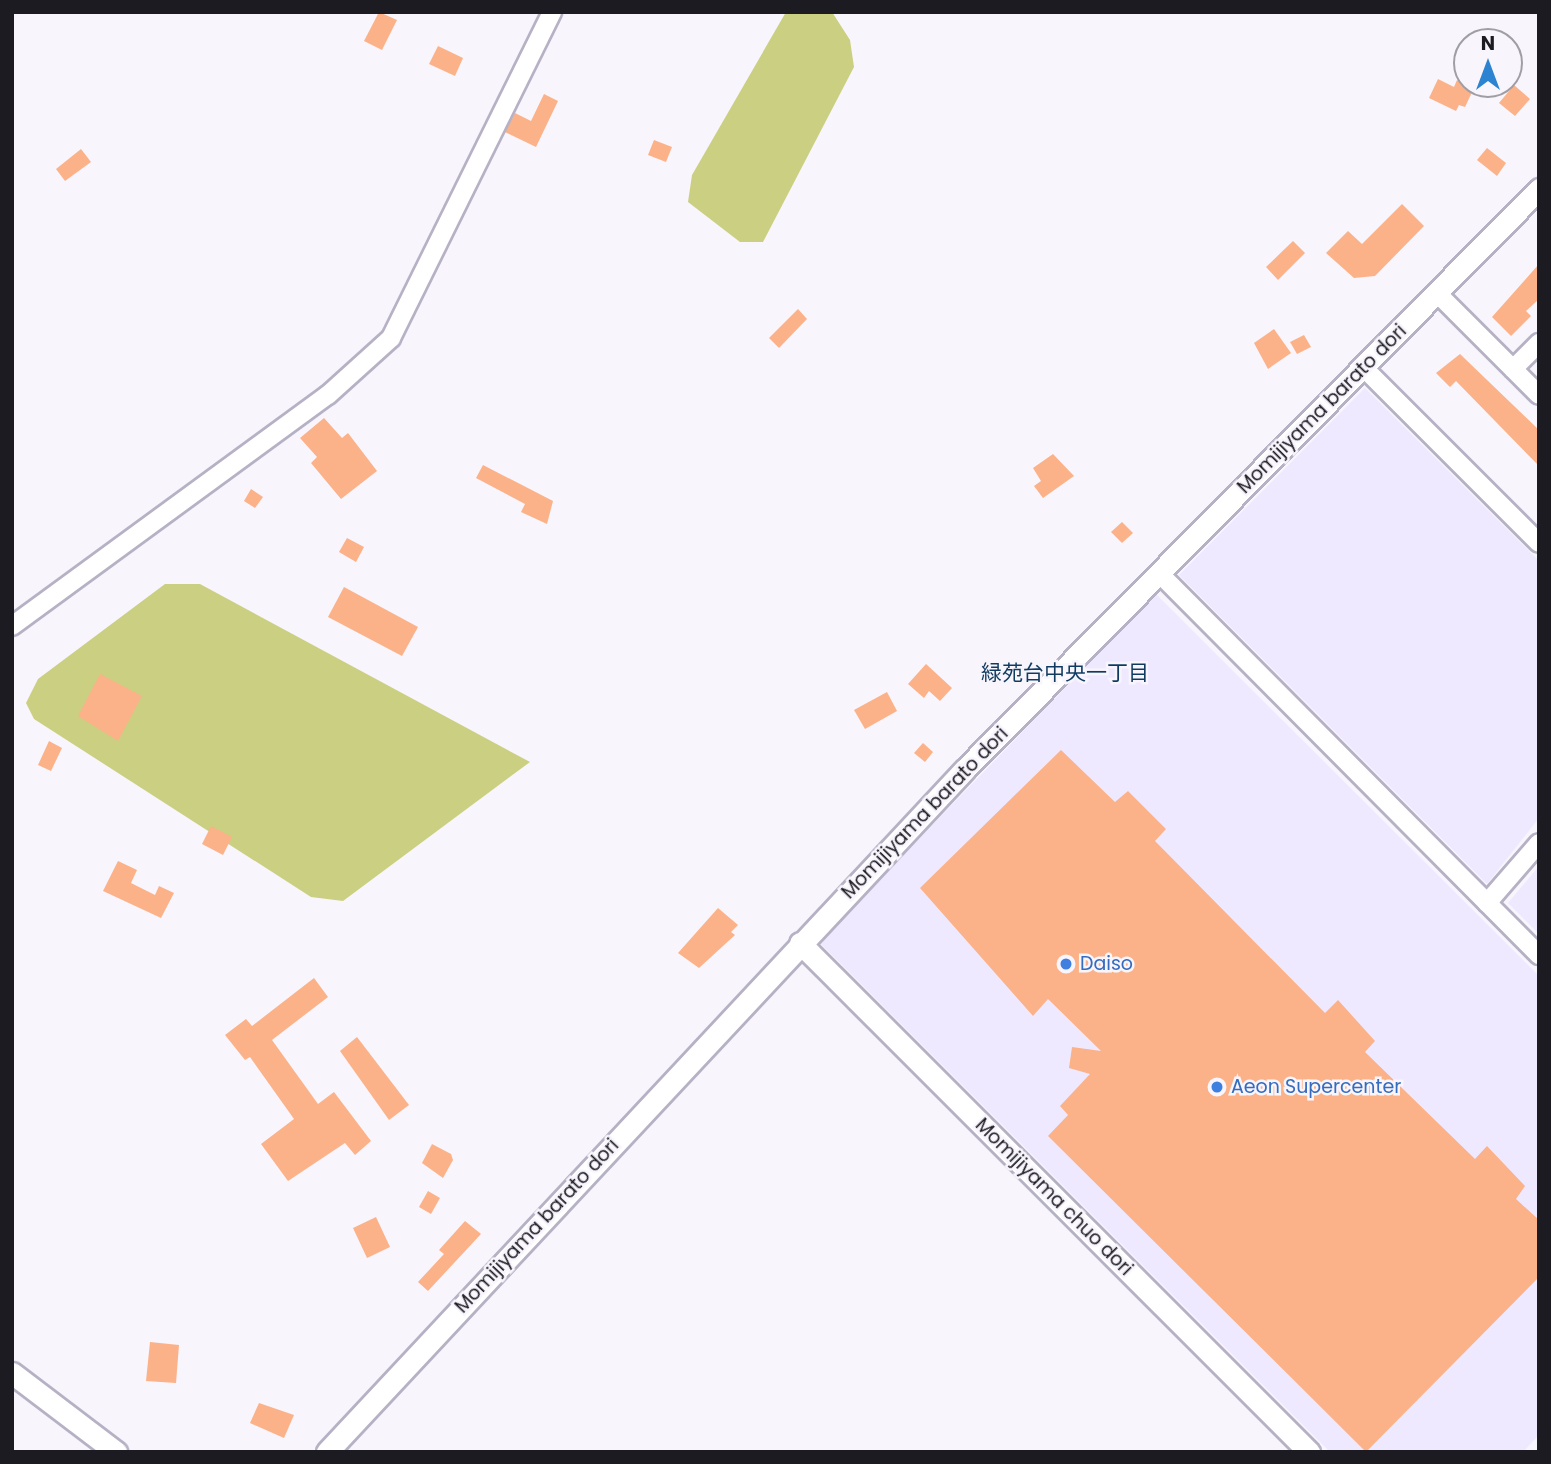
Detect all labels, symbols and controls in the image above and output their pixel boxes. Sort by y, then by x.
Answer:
north arrow [1453,28,1523,98]
text: N [1481,30,1495,57]
street label: Momijiyama barato dori [1233,320,1411,498]
district label: 緑苑台中央一丁目 [981,660,1149,686]
street label: Momijiyama barato dori [837,722,1013,904]
place label: Daiso [1080,953,1133,975]
marker: Daiso [1058,956,1074,972]
place label: Aeon Supercenter [1231,1076,1401,1098]
marker: Aeon Supercenter [1209,1079,1225,1095]
street label: Momijiyama chuo dori [971,1114,1137,1280]
street label: Momijiyama barato dori [450,1134,624,1318]

